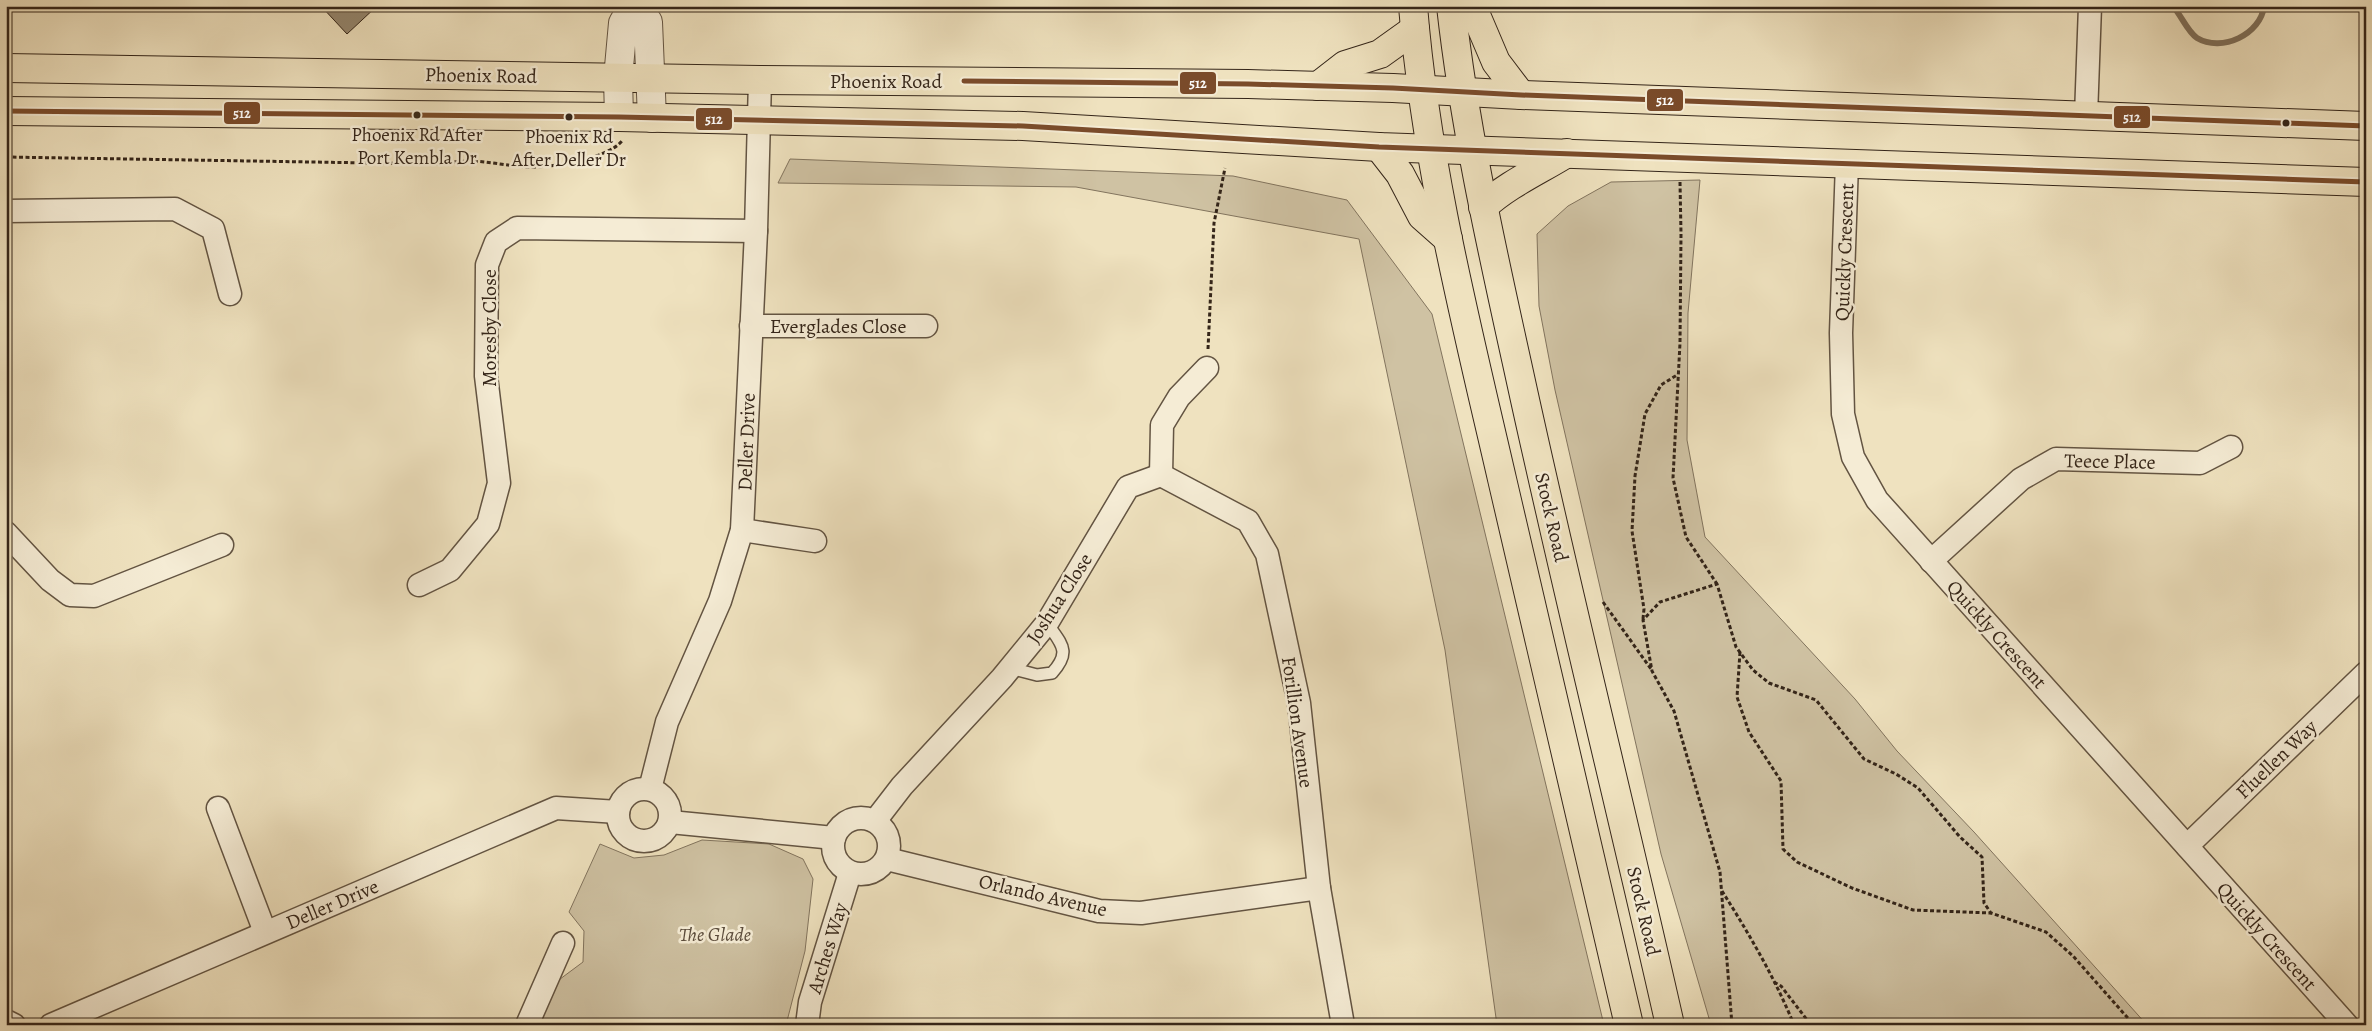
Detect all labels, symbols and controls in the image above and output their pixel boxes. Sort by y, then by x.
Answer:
street label: Phoenix Road [425,61,538,90]
street label: Phoenix Road [830,68,942,95]
line badge: 512 [1179,71,1217,95]
text: 512 [1189,74,1207,93]
line badge: 512 [1646,88,1684,112]
text: 512 [1656,91,1674,110]
line badge: 512 [223,101,261,125]
text: 512 [233,104,251,123]
line badge: 512 [2113,105,2151,129]
line badge: 512 [695,107,733,131]
text: 512 [2123,108,2141,127]
marker: Phoenix Rd After Port Kembla Dr [412,110,422,120]
text: 512 [705,110,723,129]
marker: Phoenix Rd After Deller Dr [564,112,574,122]
unlabelled marker [2281,118,2291,128]
place label: Phoenix Rd After Port Kembla Dr [351,122,483,171]
place label: Phoenix Rd After Deller Dr [511,124,626,173]
street label: Quickly Crescent [1829,182,1860,321]
street label: Moresby Close [476,269,503,387]
street label: Everglades Close [770,313,906,340]
street label: Deller Drive [731,392,762,492]
street label: Teece Place [2064,447,2156,476]
street label: Stock Road [1528,470,1575,565]
street label: Joshua Close [1020,548,1099,649]
street label: Quickly Crescent [1940,574,2053,695]
street label: Forillion Avenue [1275,655,1320,790]
street label: Fluellen Way [2230,713,2324,805]
street label: Stock Road [1620,864,1667,959]
street label: Orlando Avenue [976,868,1110,923]
street label: Deller Drive [282,873,383,936]
street label: Quickly Crescent [2210,876,2323,997]
street label: Arches Way [801,898,854,998]
park label: The Glade [679,921,751,948]

